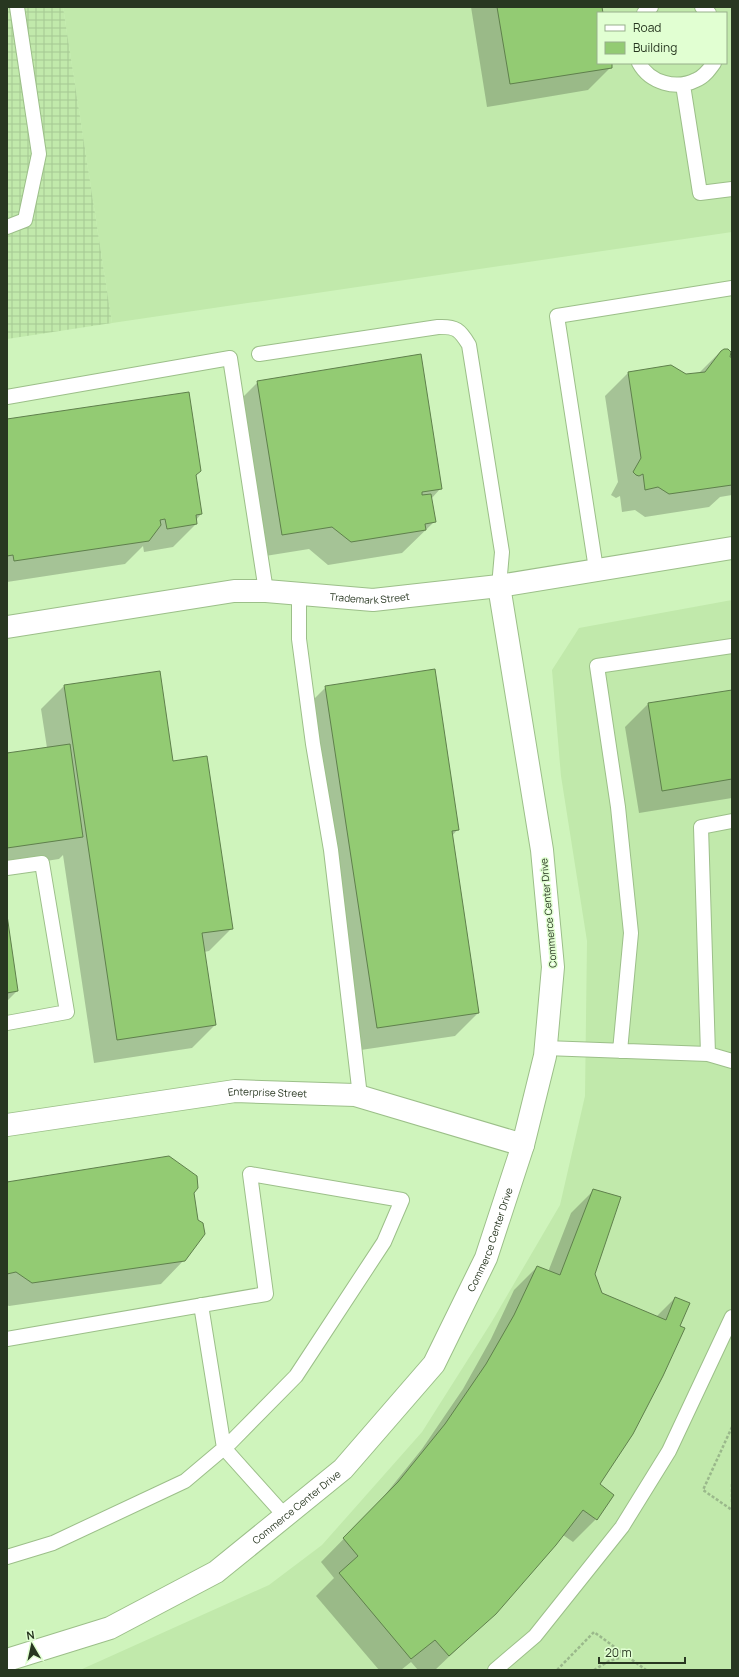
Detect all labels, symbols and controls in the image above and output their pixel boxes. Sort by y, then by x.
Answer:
legend [597,12,727,64]
text: Road [633,19,661,36]
text: Building [633,39,677,56]
street label: Trademark Street [329,589,410,607]
street label: Commerce Center Drive [536,857,560,968]
street label: Enterprise Street [227,1084,307,1100]
street label: Commerce Center Drive [464,1186,516,1294]
street label: Commerce Center Drive [249,1467,344,1547]
north arrow [12,1625,52,1665]
text: N [25,1627,36,1643]
scale bar [599,1639,685,1665]
text: 20 m [605,1644,632,1661]

